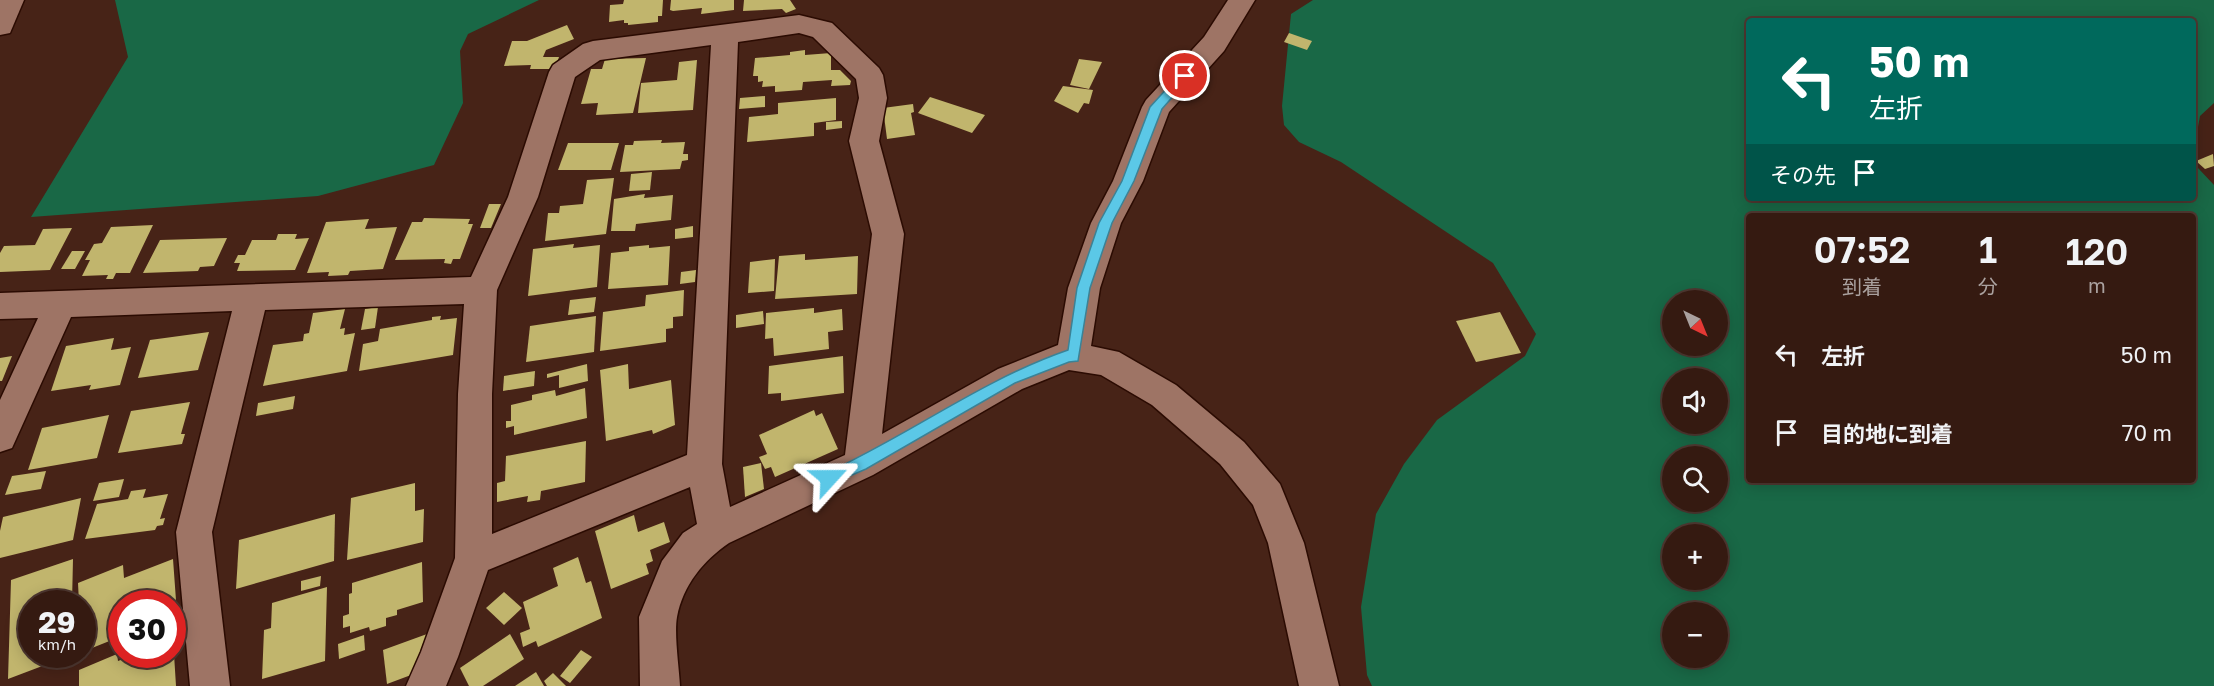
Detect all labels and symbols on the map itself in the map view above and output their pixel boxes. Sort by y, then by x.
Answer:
pin [1159,50,1210,101]
north arrow [1662,290,1728,356]
position arrow [797,446,861,510]
speed limit sign: 30 [108,590,186,668]

